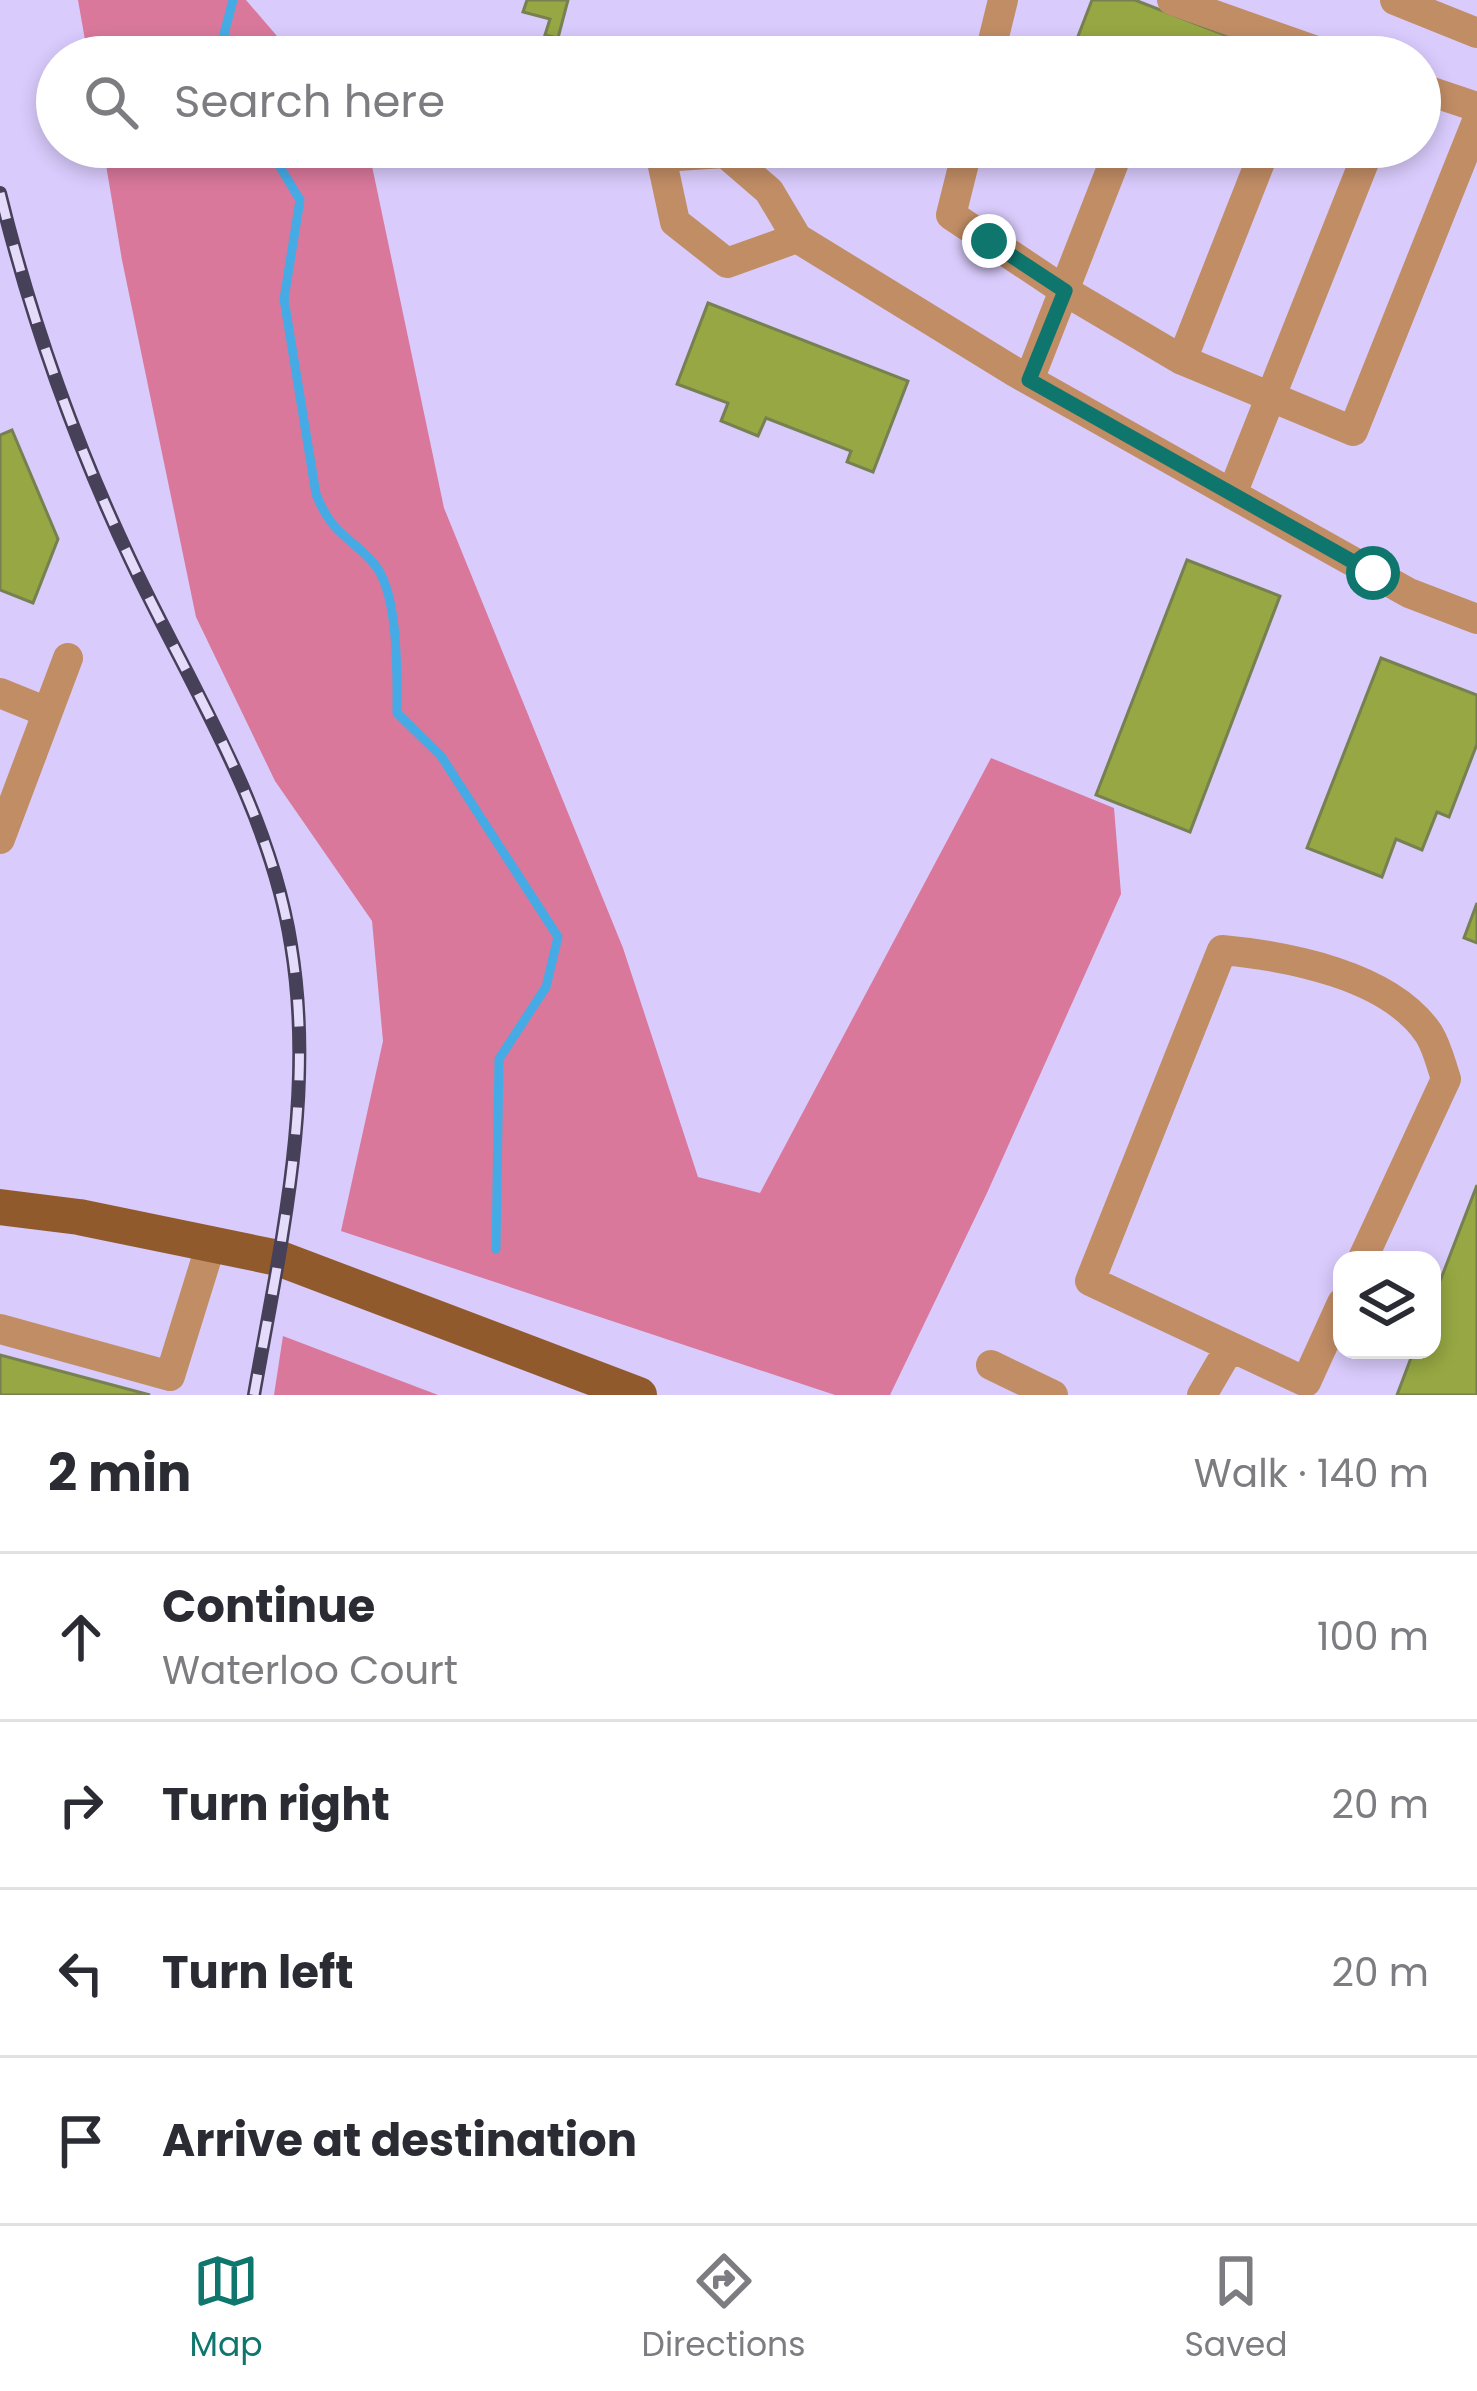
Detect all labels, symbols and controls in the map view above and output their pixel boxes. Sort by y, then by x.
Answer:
search box [36,36,1441,168]
icon: search [78,69,144,135]
text: Search here [174,70,445,133]
route end [962,214,1016,268]
route start [1346,546,1400,600]
map controls [1333,1251,1441,1359]
button: layers [1333,1251,1441,1359]
text: 2 min [48,1437,191,1509]
text: Walk · 140 m [1194,1446,1429,1501]
text: Continue [162,1575,375,1638]
icon: ahead [48,1604,114,1670]
text: 100 m [1317,1609,1429,1664]
text: Waterloo Court [162,1643,458,1698]
icon: right [48,1772,114,1838]
text: Turn right [162,1773,390,1836]
text: 20 m [1331,1777,1429,1832]
icon: left [48,1940,114,2006]
text: Turn left [162,1941,354,2004]
text: 20 m [1331,1945,1429,2000]
icon: arrive [48,2108,114,2174]
text: Arrive at destination [162,2109,637,2172]
tab: Map [190,2248,263,2370]
tab: Directions [642,2248,805,2370]
tab: Saved [1185,2248,1287,2370]

